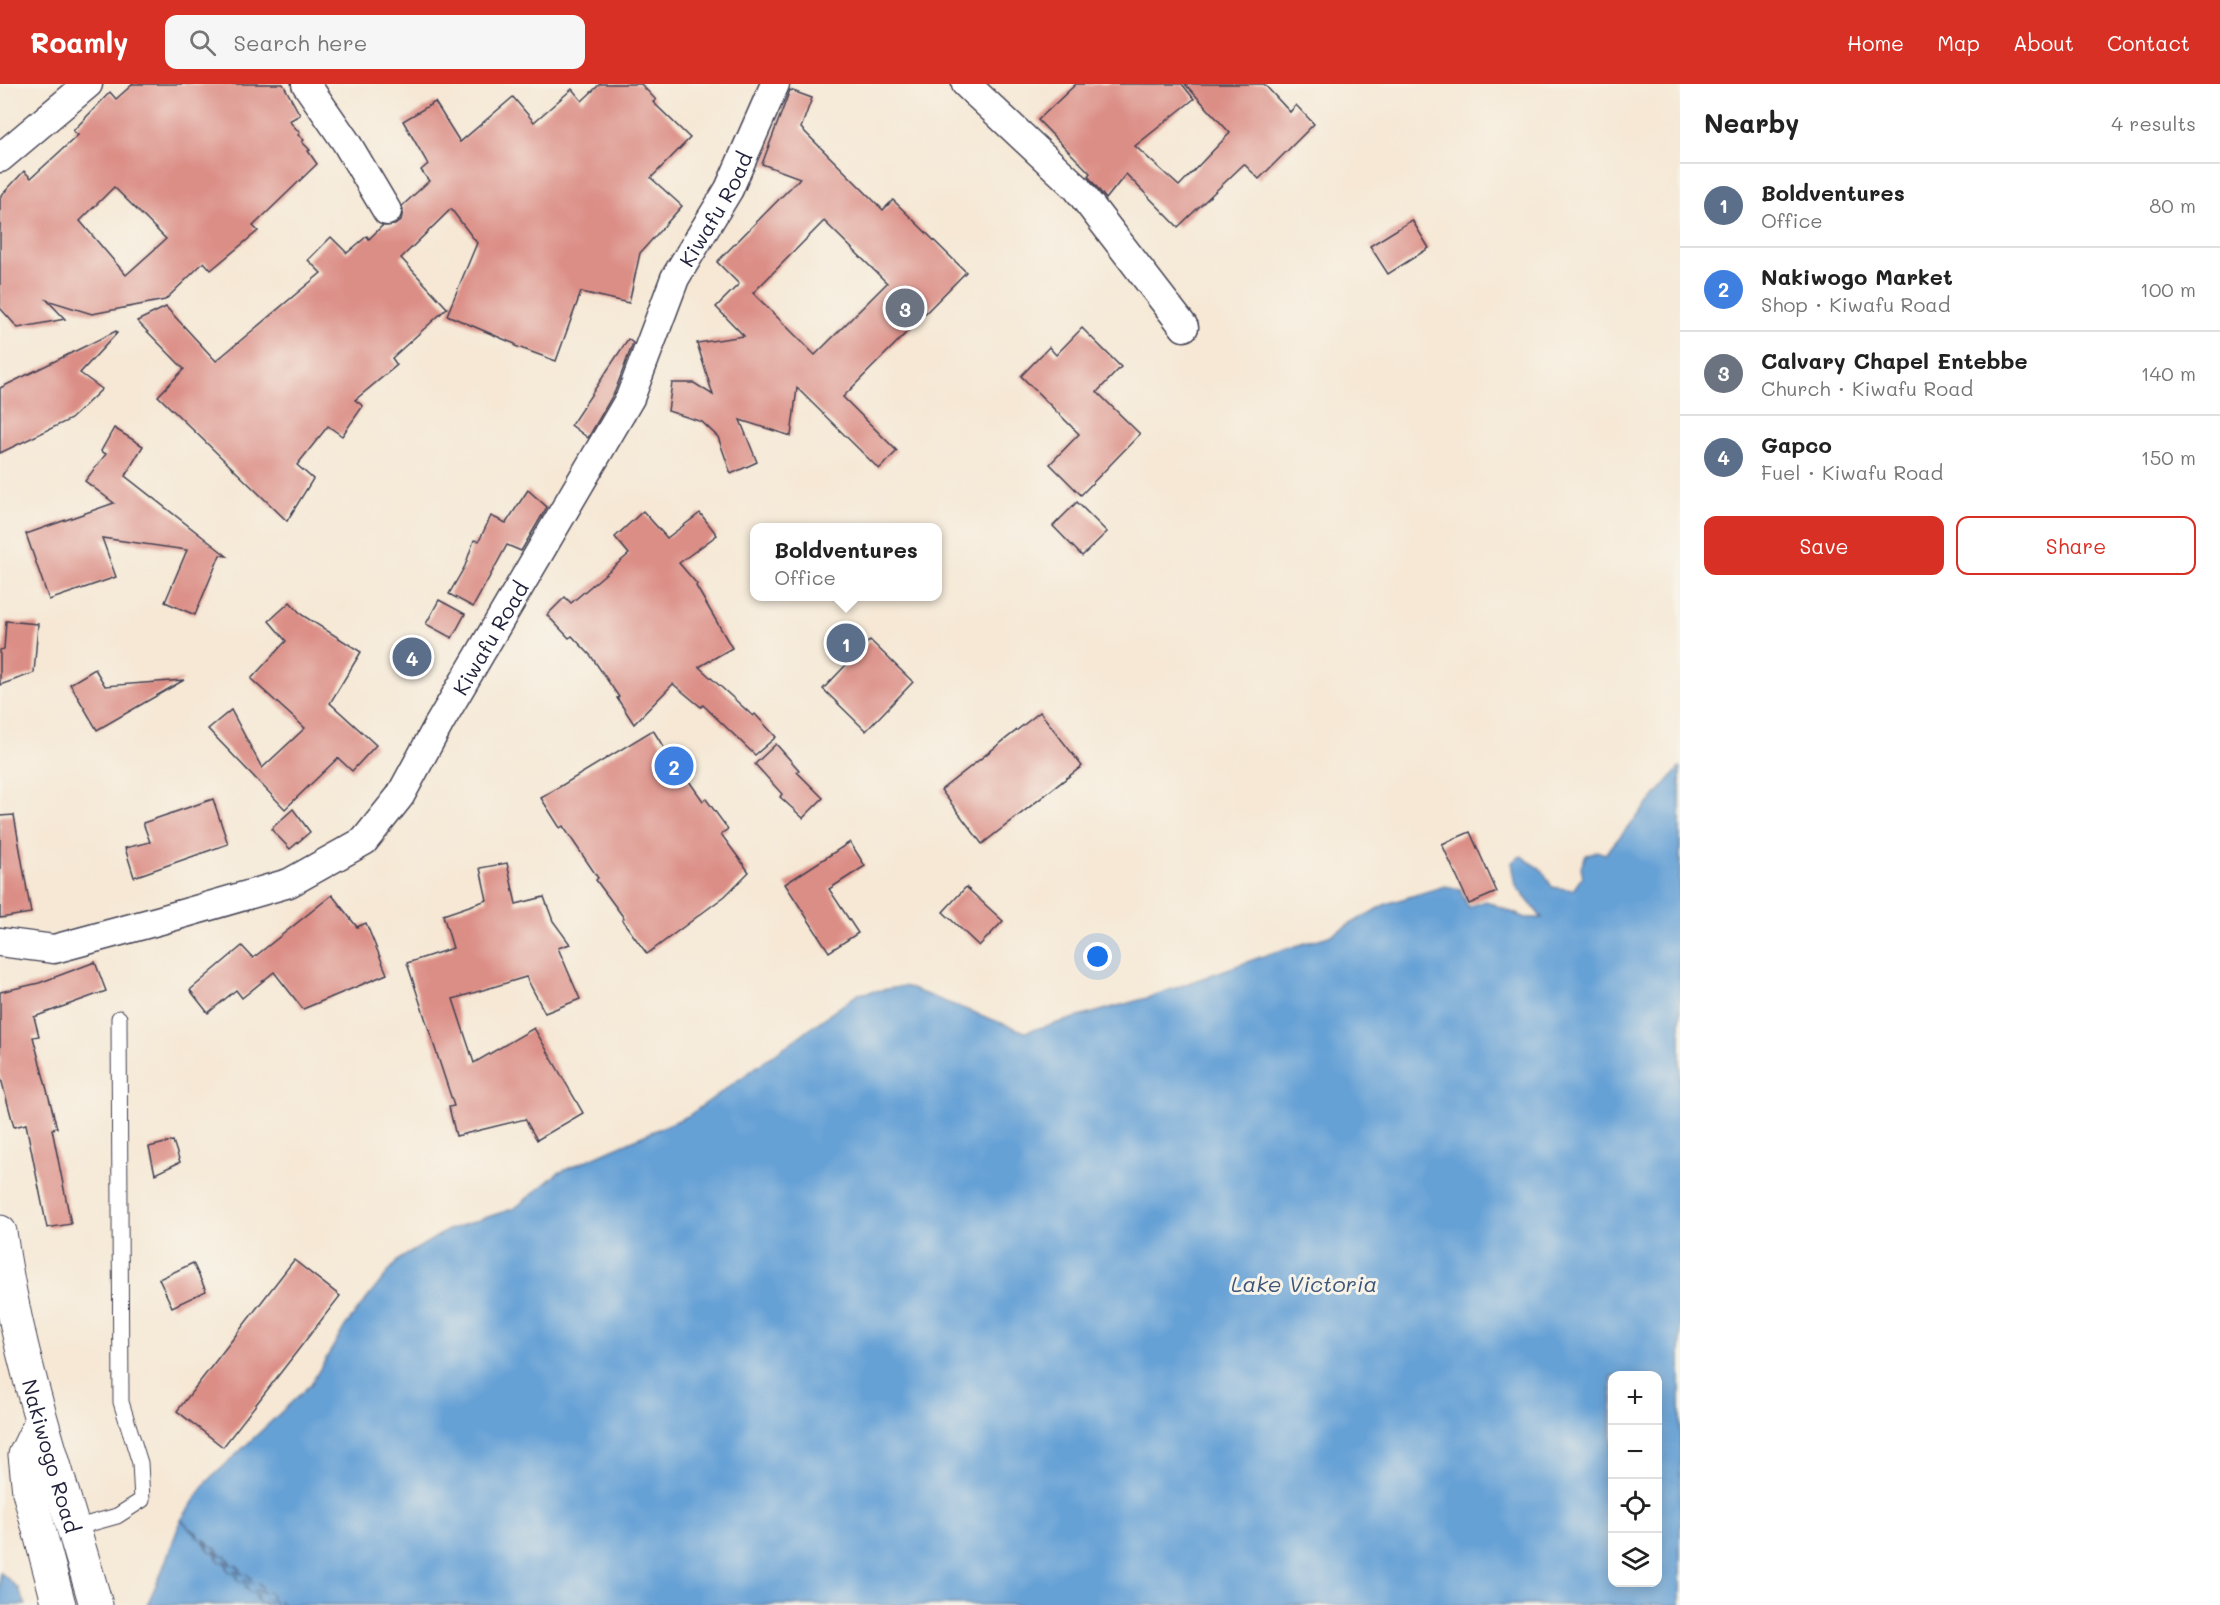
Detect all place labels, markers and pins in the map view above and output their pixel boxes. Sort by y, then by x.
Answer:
pin: 3 [886,286,924,330]
pin: 1 [826,620,866,666]
pin: 4 [392,634,432,680]
pin: 2 [654,744,694,788]

